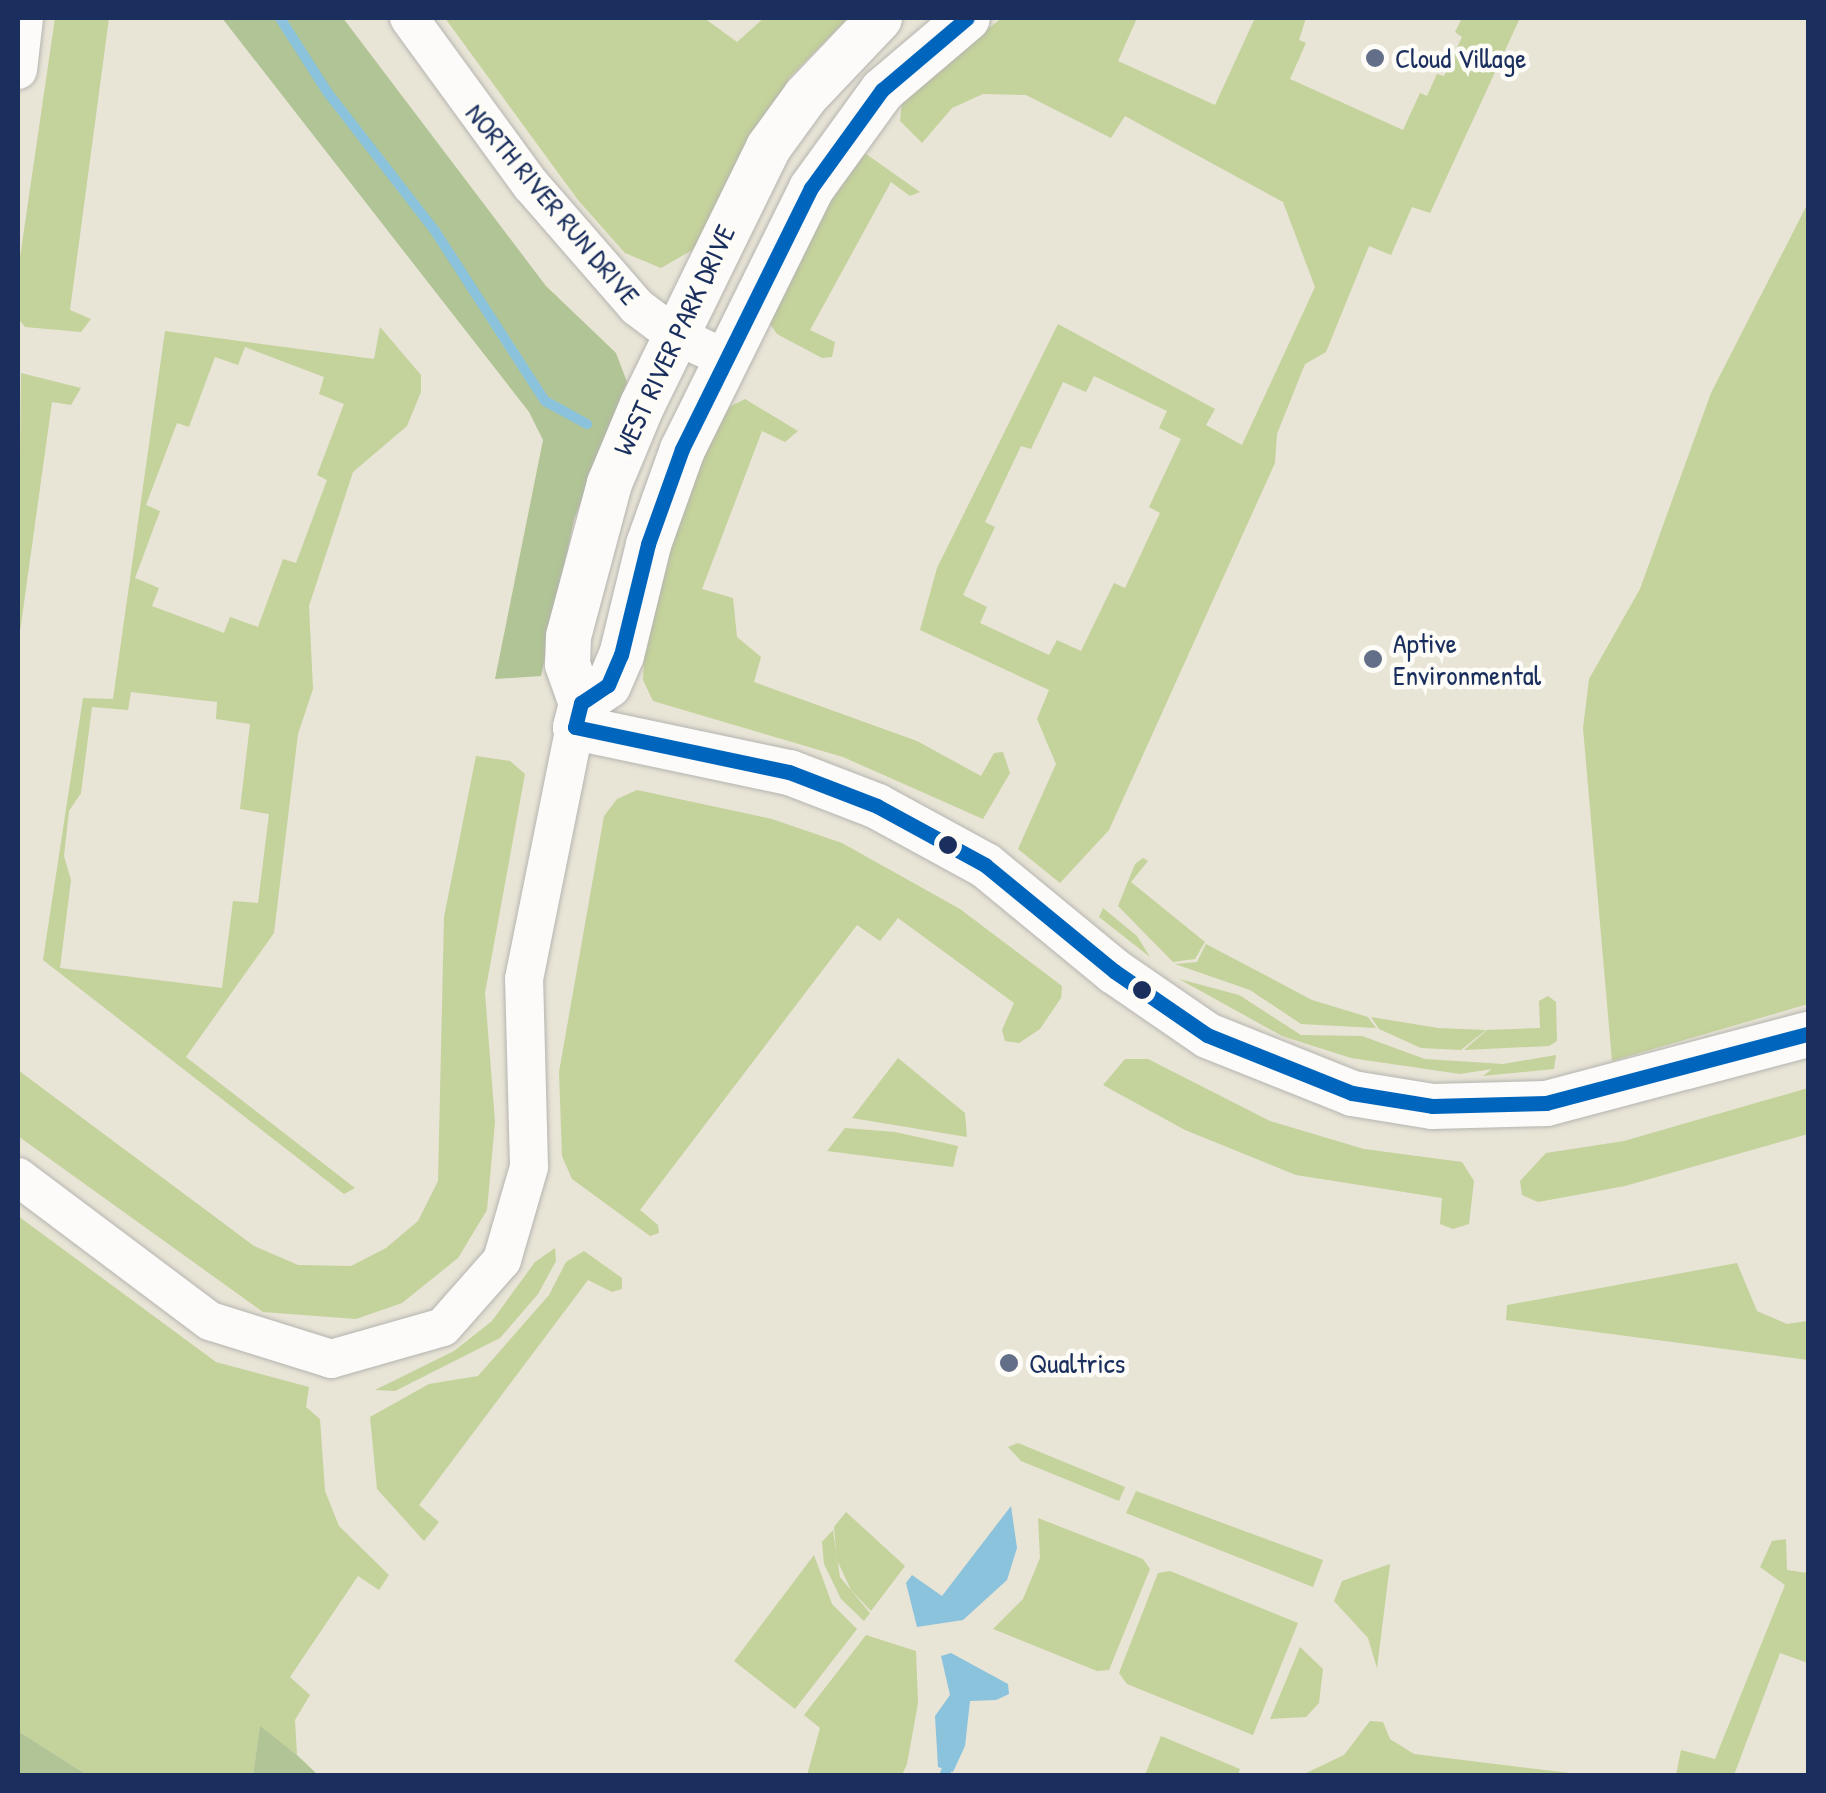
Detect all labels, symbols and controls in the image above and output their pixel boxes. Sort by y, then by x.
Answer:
place label: Cloud Village [1395,41,1526,75]
marker: Cloud Village [1364,47,1386,69]
street label: NORTH RIVER RUN DRIVE [459,96,647,312]
street label: WEST RIVER PARK DRIVE [606,220,742,460]
place label: Aptive Environmental [1393,626,1541,692]
marker: Aptive Environmental [1362,648,1384,670]
unlabelled marker [938,835,958,855]
unlabelled marker [1132,980,1152,1000]
place label: Qualtrics [1029,1346,1125,1380]
marker: Qualtrics [998,1352,1020,1374]

